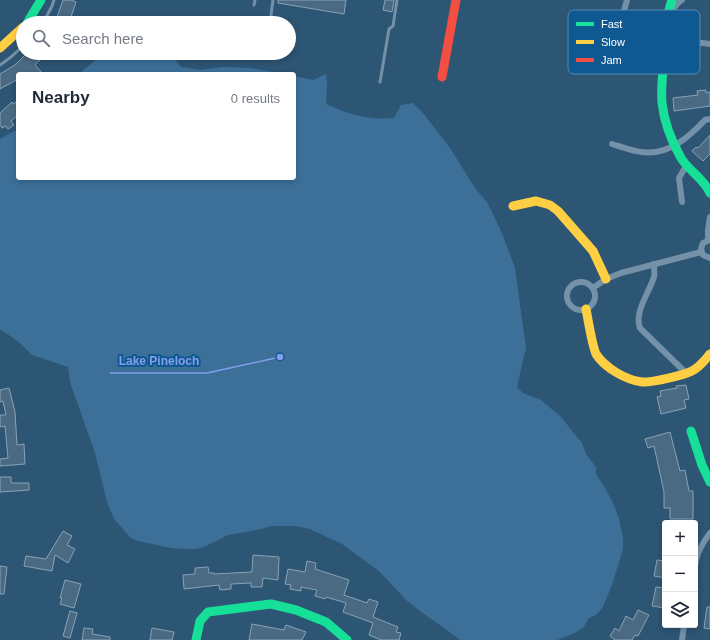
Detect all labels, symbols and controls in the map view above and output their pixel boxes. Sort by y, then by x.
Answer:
legend [568,10,700,74]
search box [16,16,296,60]
text: Fast [601,18,622,30]
icon: search [30,27,52,49]
text: Search here [62,30,144,47]
text: Slow [601,36,625,48]
text: Jam [601,54,622,66]
text: Nearby [32,88,90,107]
text: 0 results [231,91,280,106]
callout: Lake Pineloch [110,349,207,373]
text: Lake Pineloch [119,354,199,368]
map controls [662,520,698,628]
button: + [662,520,698,556]
button: − [662,556,698,592]
button: layers [662,592,698,628]

